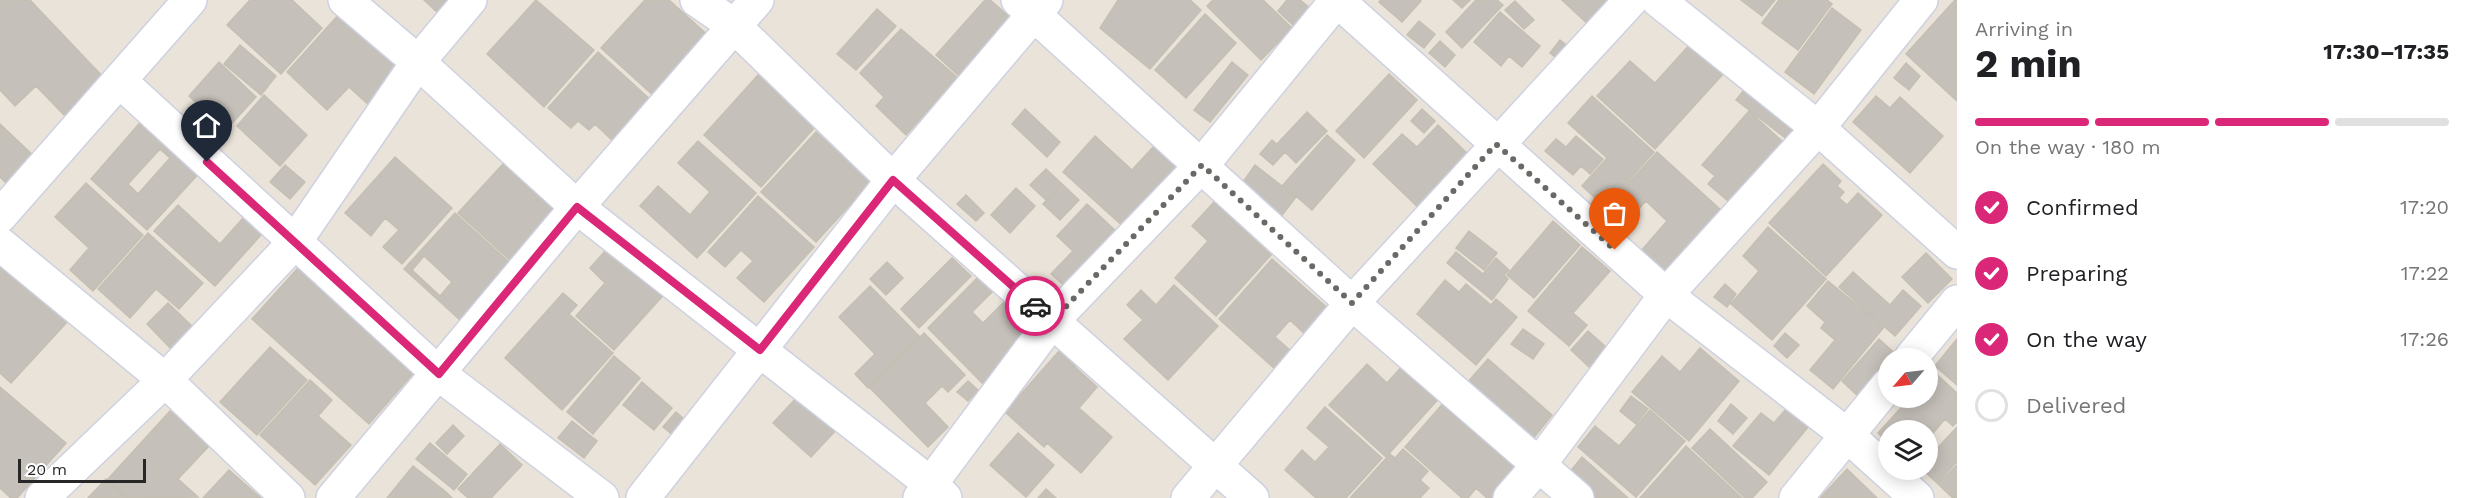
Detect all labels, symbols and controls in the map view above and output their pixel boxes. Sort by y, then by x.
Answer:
text: Arriving in [1975,17,2073,41]
text: 17:30–17:35 [2323,39,2449,64]
text: 2 min [1975,41,2082,86]
pin [181,100,232,162]
icon: home [190,109,223,142]
text: On the way · 180 m [1975,135,2161,159]
pin [1589,188,1640,250]
icon: check [1975,191,2008,224]
text: Confirmed [2026,195,2139,220]
text: 17:20 [2400,195,2449,219]
icon: bag [1598,197,1631,230]
icon: check [1975,257,2008,290]
text: Preparing [2026,261,2127,286]
text: 17:22 [2401,261,2449,285]
courier [1005,276,1065,336]
icon: car [1019,290,1052,323]
icon: check [1975,323,2008,356]
text: On the way [2026,327,2147,352]
text: 17:26 [2400,327,2449,351]
north arrow [1878,348,1938,408]
map controls [1878,348,1938,480]
text: Delivered [2026,393,2126,418]
button: layers [1878,420,1938,480]
scale bar [18,456,146,484]
text: 20 m [27,460,67,479]

